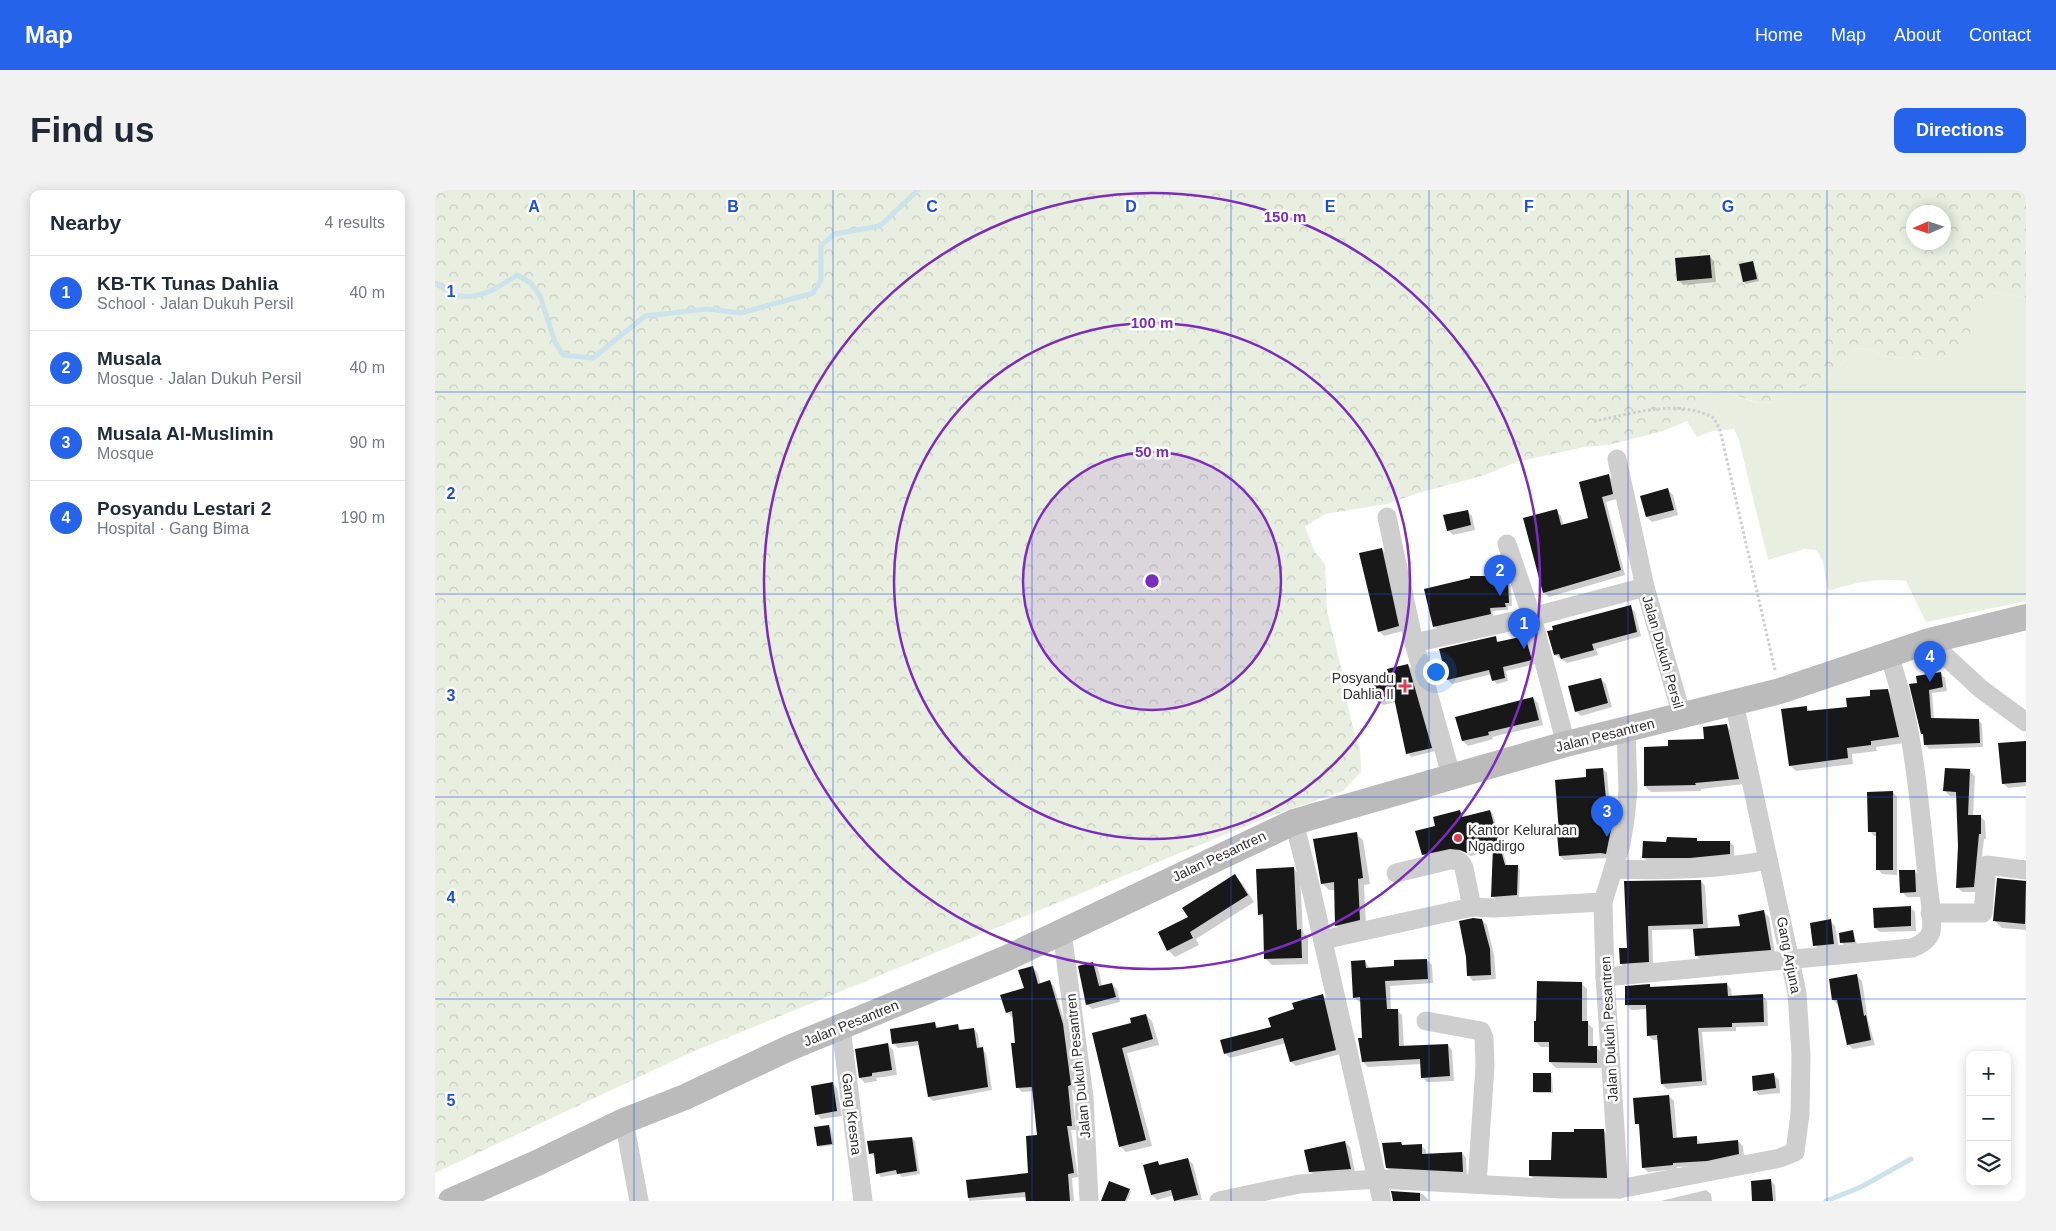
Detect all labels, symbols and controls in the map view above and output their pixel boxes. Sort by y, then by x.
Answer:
text: Map [25,21,73,48]
text: Home [1755,25,1803,45]
text: Map [1831,25,1866,45]
text: About [1894,25,1941,45]
text: Contact [1969,25,2031,45]
button: Directions [1894,108,2026,153]
text: Find us [30,110,154,149]
text: A [528,198,540,215]
text: B [727,198,739,215]
text: C [926,198,938,215]
text: D [1125,198,1137,215]
text: E [1325,198,1336,215]
text: F [1524,198,1534,215]
text: G [1722,198,1734,215]
north arrow [1906,205,1951,250]
text: 150 m [1264,208,1306,225]
text: Nearby [50,211,121,234]
text: 4 results [325,214,385,231]
text: KB-TK Tunas Dahlia [97,273,278,294]
text: 1 [447,283,456,300]
text: 1 [62,284,70,301]
text: 40 m [349,284,385,301]
text: School · Jalan Dukuh Persil [97,295,294,312]
text: 100 m [1131,314,1173,331]
text: Musala [97,348,161,369]
text: 2 [62,359,70,376]
text: 40 m [349,359,385,376]
text: Mosque · Jalan Dukuh Persil [97,370,302,387]
text: Musala Al-Muslimin [97,423,274,444]
text: 3 [62,434,70,451]
text: 90 m [349,434,385,451]
text: 50 m [1135,443,1169,460]
text: Mosque [97,445,154,462]
text: 2 [447,485,456,502]
text: Posyandu Lestari 2 [97,498,271,519]
text: 4 [62,509,70,526]
text: 190 m [341,509,385,526]
text: Hospital · Gang Bima [97,520,249,537]
pin: 2 [1484,555,1516,596]
centre of rings [1143,572,1161,590]
street label: Jalan Dukuh Persil [1639,594,1687,710]
pin: 1 [1508,608,1540,649]
pin: 4 [1914,641,1946,682]
your location [1423,659,1449,685]
place label: Posyandu Dahlia II [1332,670,1394,702]
marker: Posyandu Dahlia II [1398,679,1412,693]
text: 3 [447,687,456,704]
street label: Jalan Pesantren [1554,715,1656,755]
pin: 3 [1591,796,1623,837]
place label: Kantor Kelurahan Ngadirgo [1468,822,1577,854]
street label: Jalan Pesantren [1170,827,1268,885]
marker: Kantor Kelurahan Ngadirgo [1452,832,1464,844]
text: 4 [447,889,456,906]
street label: Gang Arjuna [1774,915,1804,995]
street label: Jalan Dukuh Pesantren [1597,956,1621,1102]
street label: Jalan Dukuh Pesantren [1062,993,1094,1139]
street label: Jalan Pesantren [801,997,901,1049]
map controls [1966,1051,2011,1186]
button: + [1966,1051,2011,1096]
street label: Gang Kresna [839,1072,865,1156]
text: 5 [447,1092,456,1109]
button: − [1966,1096,2011,1141]
button: layers [1966,1141,2011,1186]

